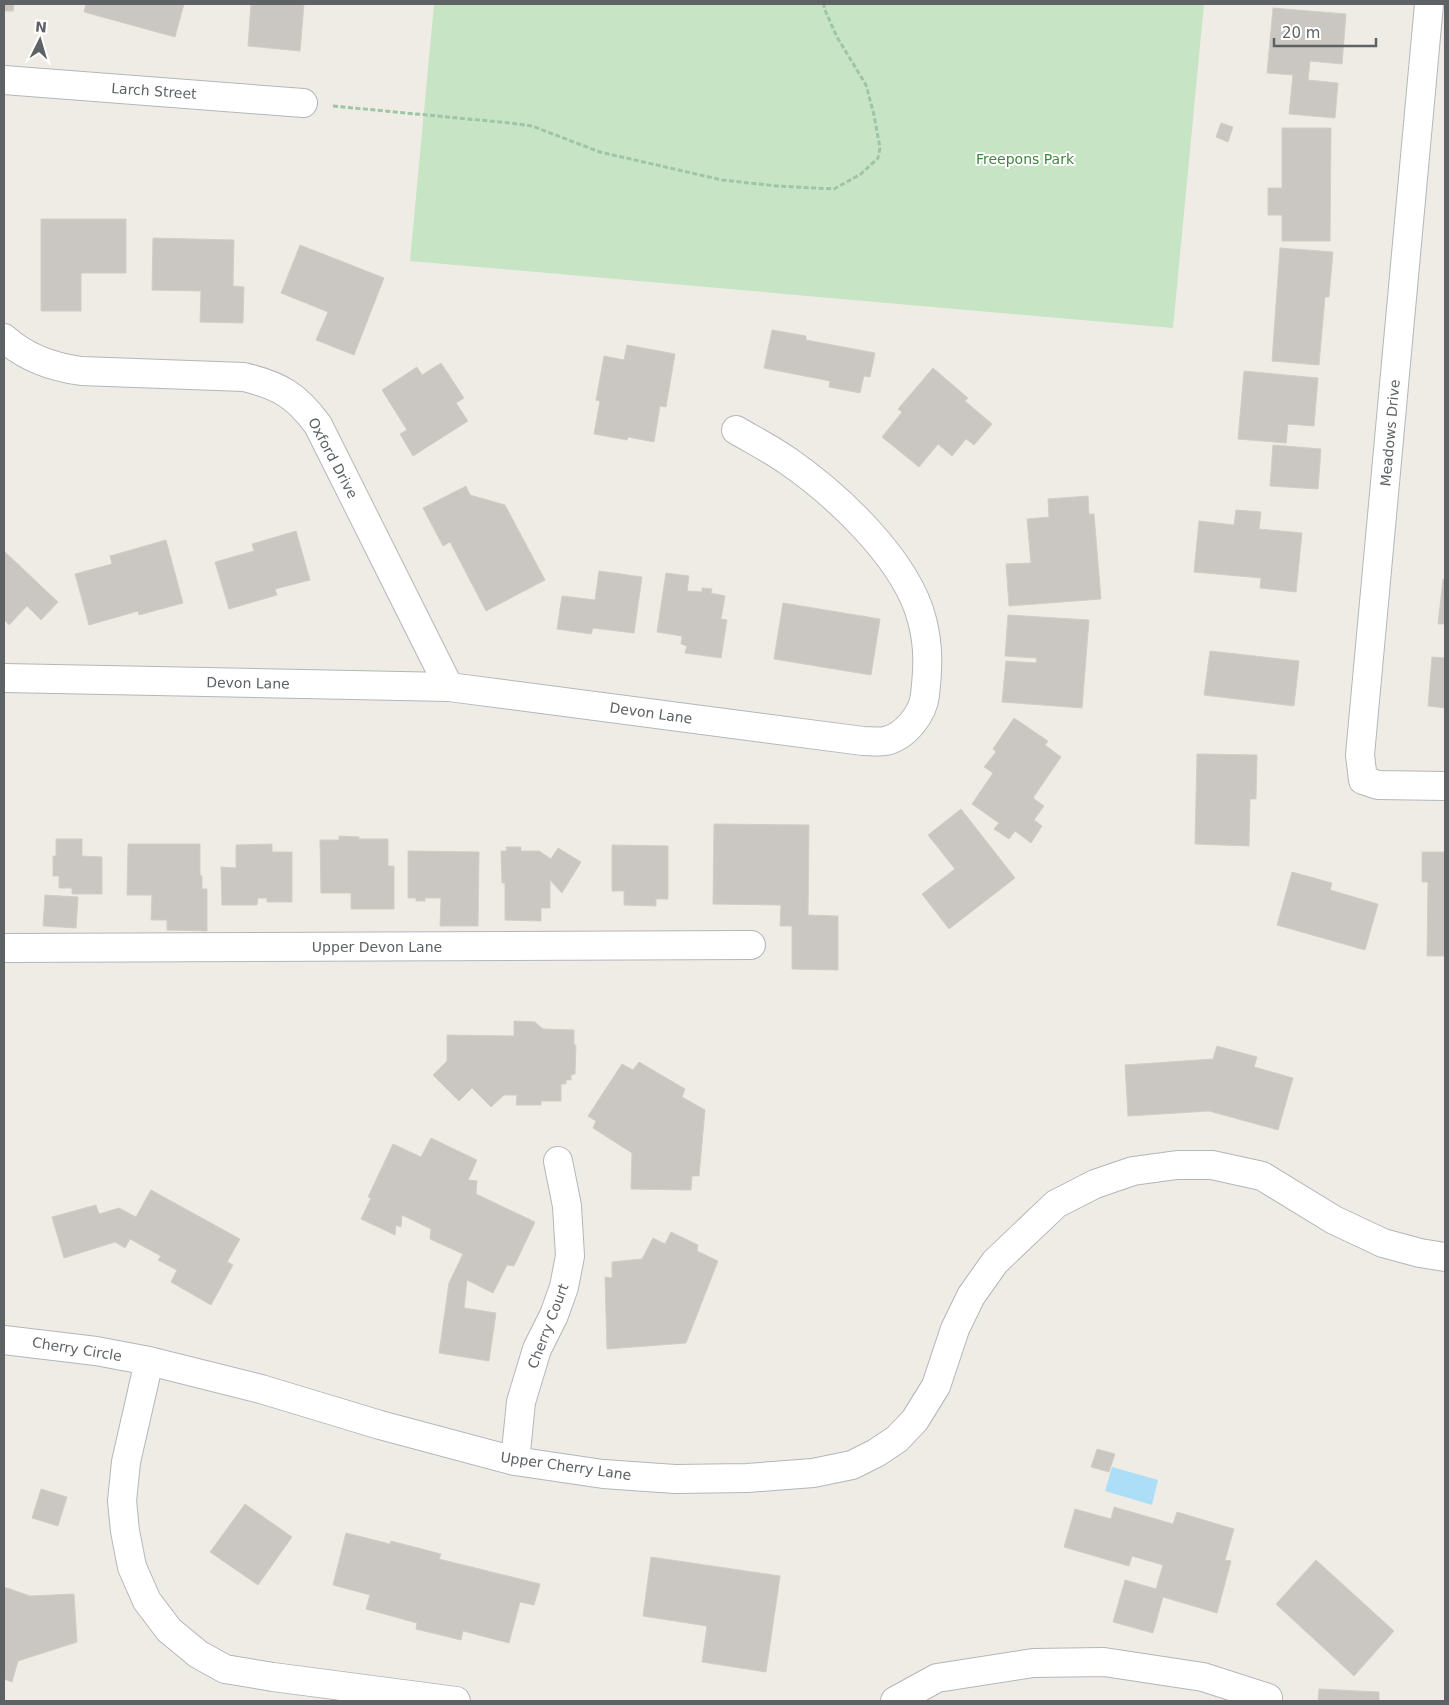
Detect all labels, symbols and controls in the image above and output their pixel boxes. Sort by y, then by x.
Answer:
north arrow [15,15,65,65]
scale bar [1274,15,1376,47]
text: N [35,19,48,36]
text: 20 m [1282,24,1320,42]
street label: Larch Street [111,80,198,102]
park label: Freepons Park [976,151,1075,167]
street label: Meadows Drive [1377,379,1403,487]
street label: Oxford Drive [305,415,361,501]
street label: Devon Lane [206,674,290,692]
street label: Devon Lane [609,699,693,727]
street label: Upper Devon Lane [312,939,442,955]
street label: Cherry Court [524,1281,572,1371]
street label: Cherry Circle [31,1334,123,1364]
street label: Upper Cherry Lane [500,1449,632,1483]

